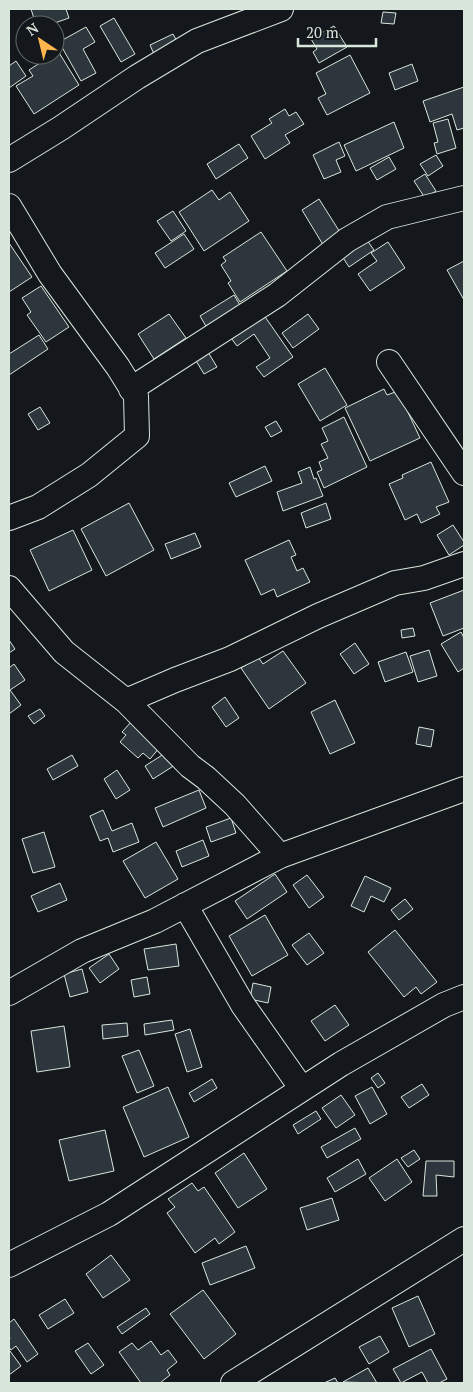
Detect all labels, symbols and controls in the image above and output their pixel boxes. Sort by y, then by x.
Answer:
north arrow [15,15,65,65]
scale bar [298,15,376,47]
text: N [22,18,42,40]
text: 20 m [306,22,339,42]

